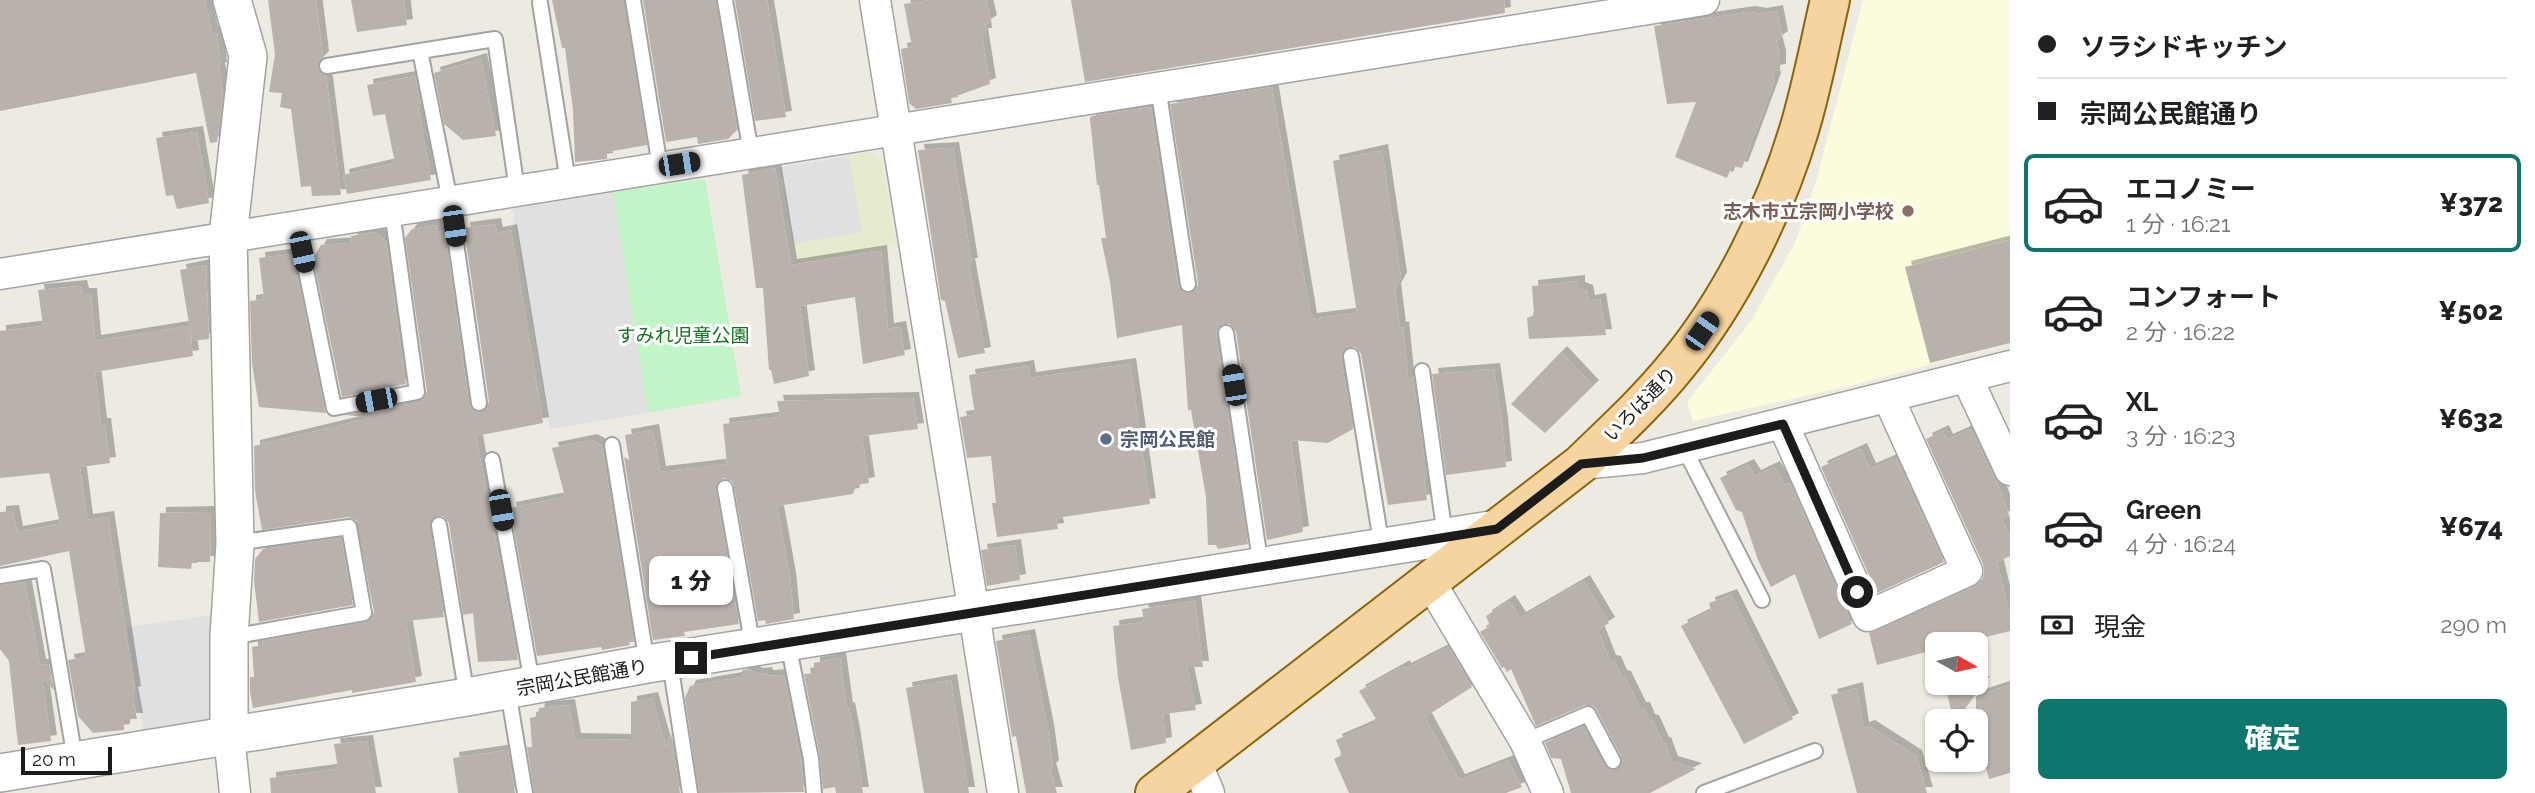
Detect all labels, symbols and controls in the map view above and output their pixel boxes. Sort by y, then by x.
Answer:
text: ソラシドキッチン [2080,32,2287,62]
text: 宗岡公民館通り [2080,99,2262,129]
car [657,150,702,178]
icon: car [2042,172,2105,235]
text: エコノミー [2126,174,2256,204]
text: ¥372 [2439,188,2503,218]
place label: 志木市立宗岡小学校 [1723,200,1894,222]
marker: 志木市立宗岡小学校 [1900,203,1916,219]
car [441,204,468,248]
text: 1 分 · 16:21 [2126,210,2231,237]
car [288,229,317,275]
icon: car [2042,280,2105,343]
text: コンフォート [2126,282,2281,312]
text: ¥502 [2439,296,2503,326]
car [1682,308,1723,354]
text: 2 分 · 16:22 [2126,318,2235,345]
park label: すみれ児童公園 [616,324,750,346]
street label: いろは通り [1599,362,1681,446]
car [1221,363,1248,407]
car [354,386,399,414]
text: XL [2126,387,2158,417]
icon: car [2042,388,2105,451]
text: ¥632 [2439,404,2503,434]
text: 3 分 · 16:23 [2126,422,2236,449]
place label: 宗岡公民館 [1120,428,1215,450]
marker: 宗岡公民館 [1098,431,1114,447]
car [488,487,515,533]
text: Green [2126,495,2202,525]
icon: car [2042,496,2105,559]
text: ¥674 [2439,512,2503,542]
text: 4 分 · 16:24 [2126,530,2236,557]
callout: 1 分 [649,556,733,606]
text: 1 分 [671,567,711,594]
route start [1841,576,1873,608]
icon: cash [2038,606,2076,644]
text: 290 m [2440,611,2507,638]
text: 現金 [2094,612,2146,642]
north arrow [1925,632,1988,695]
map controls [1925,632,1988,772]
route end [675,642,707,674]
street label: 宗岡公民館通り [515,655,649,699]
button: 確定 [2038,699,2507,779]
button: locate [1925,709,1988,772]
scale bar [21,744,112,776]
text: 20 m [32,748,76,770]

